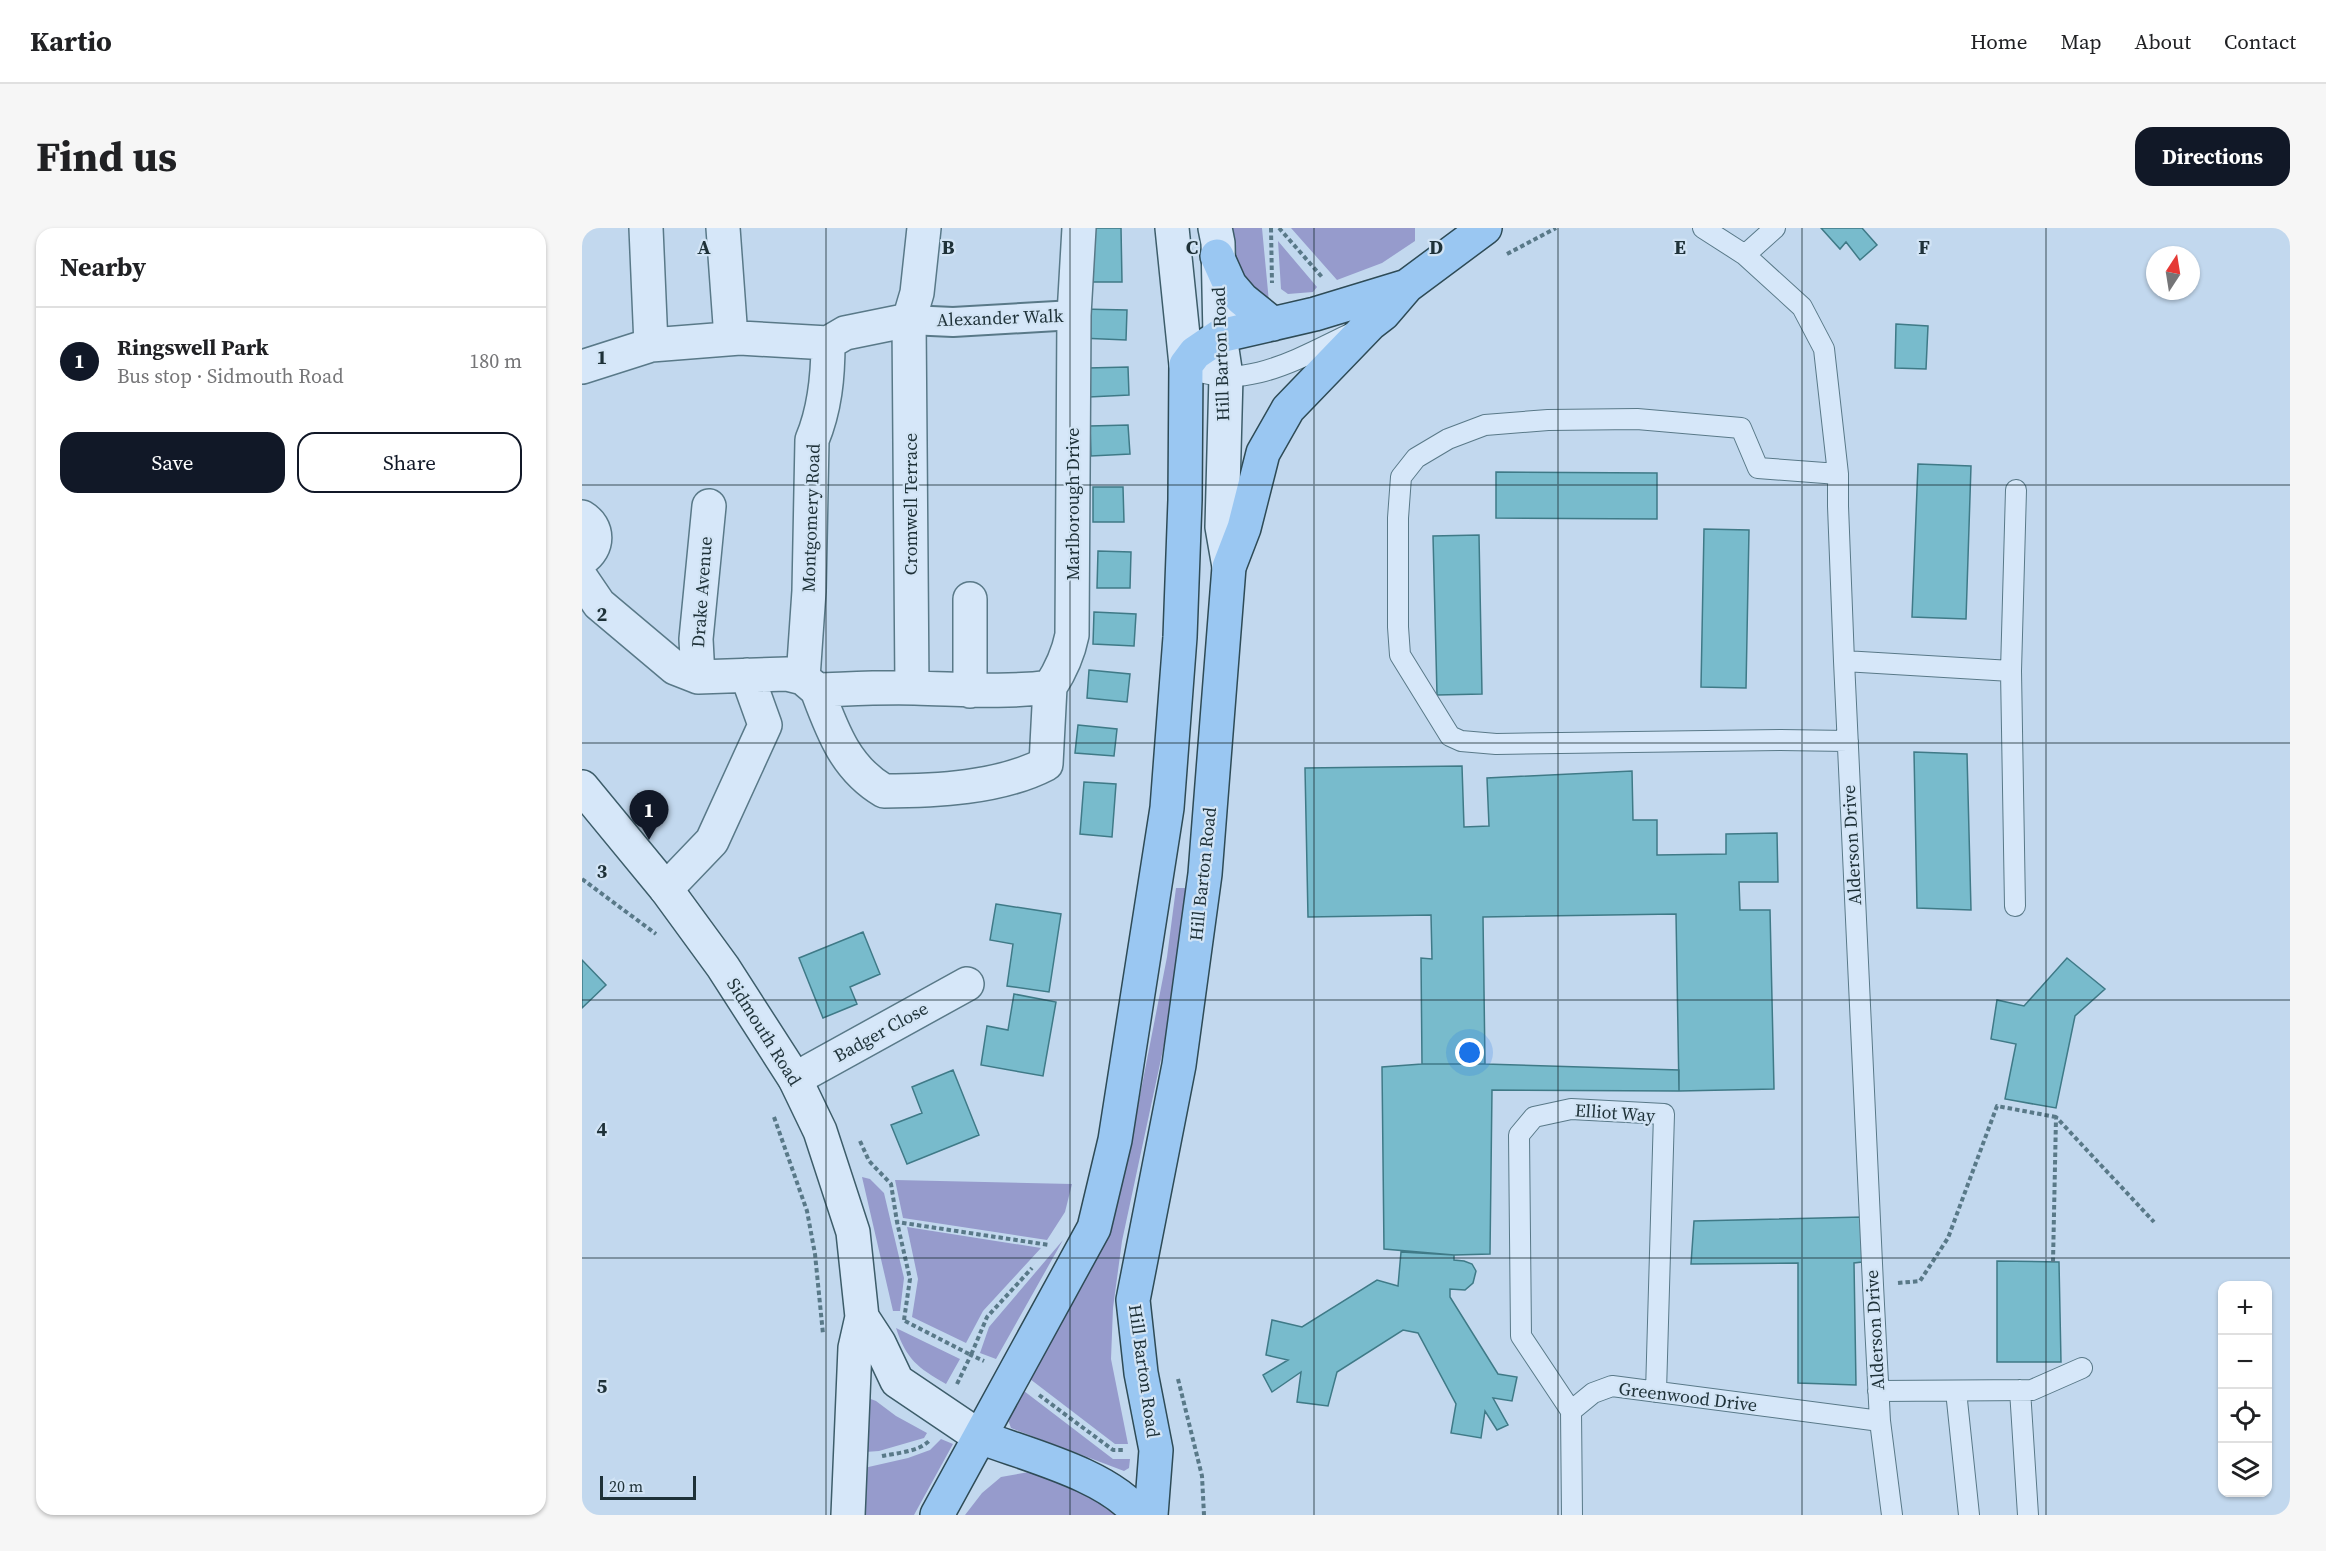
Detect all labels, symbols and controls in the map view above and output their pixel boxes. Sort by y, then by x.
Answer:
text: Kartio [30,22,112,60]
text: Home [1970,27,2028,56]
text: Map [2061,27,2102,56]
text: About [2135,27,2191,56]
text: Contact [2224,27,2296,56]
text: Find us [36,127,177,185]
button: Directions [2135,127,2290,186]
text: A [697,233,711,261]
text: B [941,233,955,261]
text: C [1186,233,1198,261]
text: D [1429,233,1443,261]
text: E [1674,233,1686,261]
text: F [1918,233,1930,261]
north arrow [2146,246,2200,300]
text: Nearby [60,249,146,285]
street label: Hill Barton Road [1206,286,1235,422]
street label: Alexander Walk [936,303,1064,332]
text: Ringswell Park [117,332,269,362]
text: 1 [597,343,607,371]
text: 1 [74,347,85,375]
text: 180 m [469,347,522,375]
text: Bus stop · Sidmouth Road [117,362,344,390]
street label: Marlborough Drive [1060,427,1085,581]
button: Save [60,432,285,493]
button: Share [297,432,522,493]
street label: Cromwell Terrace [898,433,923,575]
street label: Montgomery Road [795,443,826,593]
street label: Drake Avenue [685,536,718,648]
text: 2 [597,600,608,628]
street label: Alderson Drive [1836,784,1867,906]
pin: 1 [630,790,668,840]
street label: Hill Barton Road [1183,806,1222,942]
text: 3 [597,857,608,885]
street label: Sidmouth Road [721,973,808,1090]
street label: Badger Close [829,995,932,1068]
your location [1455,1038,1484,1067]
street label: Elliot Way [1574,1097,1657,1128]
text: 4 [597,1115,608,1143]
street label: Alderson Drive [1859,1269,1890,1391]
map controls [2218,1281,2272,1497]
button: + [2218,1281,2272,1335]
street label: Hill Barton Road [1123,1303,1166,1439]
button: − [2218,1335,2272,1389]
text: 5 [597,1372,608,1400]
street label: Greenwood Drive [1617,1376,1759,1417]
button: locate [2218,1389,2272,1443]
button: layers [2218,1443,2272,1497]
scale bar [600,1473,696,1500]
text: 20 m [609,1475,643,1497]

